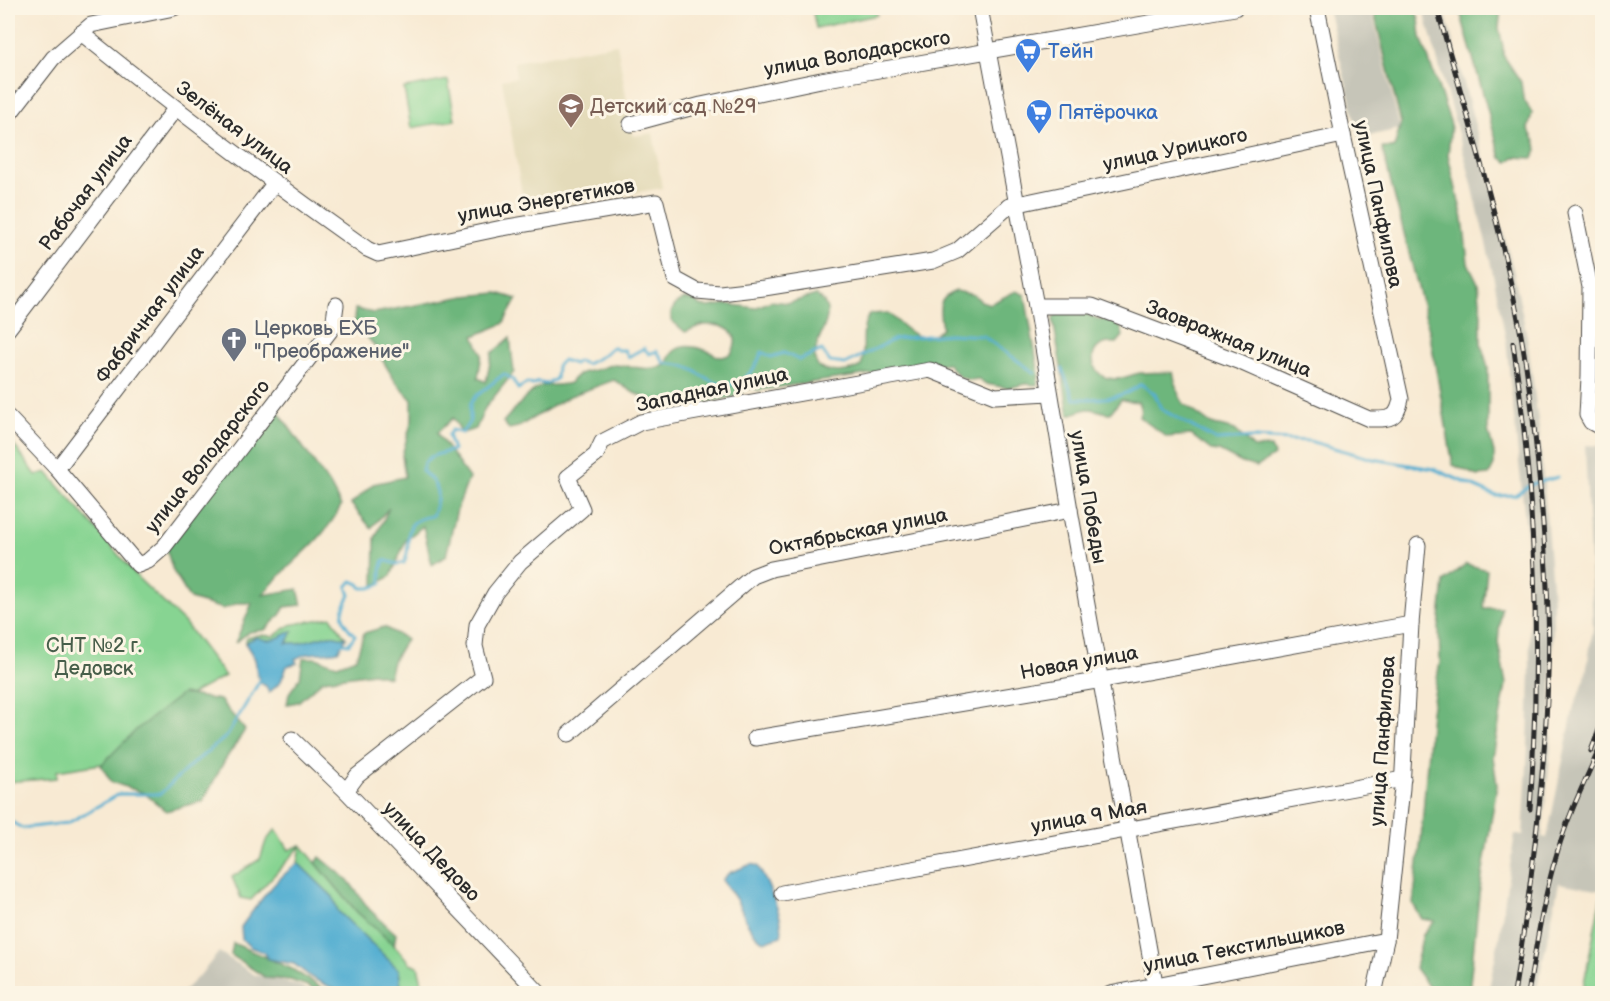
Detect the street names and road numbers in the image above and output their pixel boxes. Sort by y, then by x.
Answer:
street label: улица Володарского [762,26,952,82]
street label: Зелёная улица [171,76,298,180]
street label: улица Панфилова [1349,118,1408,290]
street label: улица Урицкого [1101,123,1249,177]
street label: Рабочая улица [34,129,138,256]
street label: улица Энергетиков [456,174,637,228]
street label: Фабричная улица [90,241,209,388]
street label: Заовражная улица [1142,295,1315,383]
street label: Западная улица [634,362,790,418]
street label: улица Володарского [140,375,275,538]
street label: улица Победы [1064,429,1112,566]
street label: Октябрьская улица [767,503,950,561]
street label: Новая улица [1018,641,1140,685]
street label: улица Панфилова [1365,655,1401,827]
street label: улица 9 Мая [1029,795,1149,839]
street label: улица Дедово [378,797,485,907]
street label: улица Текстильщиков [1142,916,1347,978]

